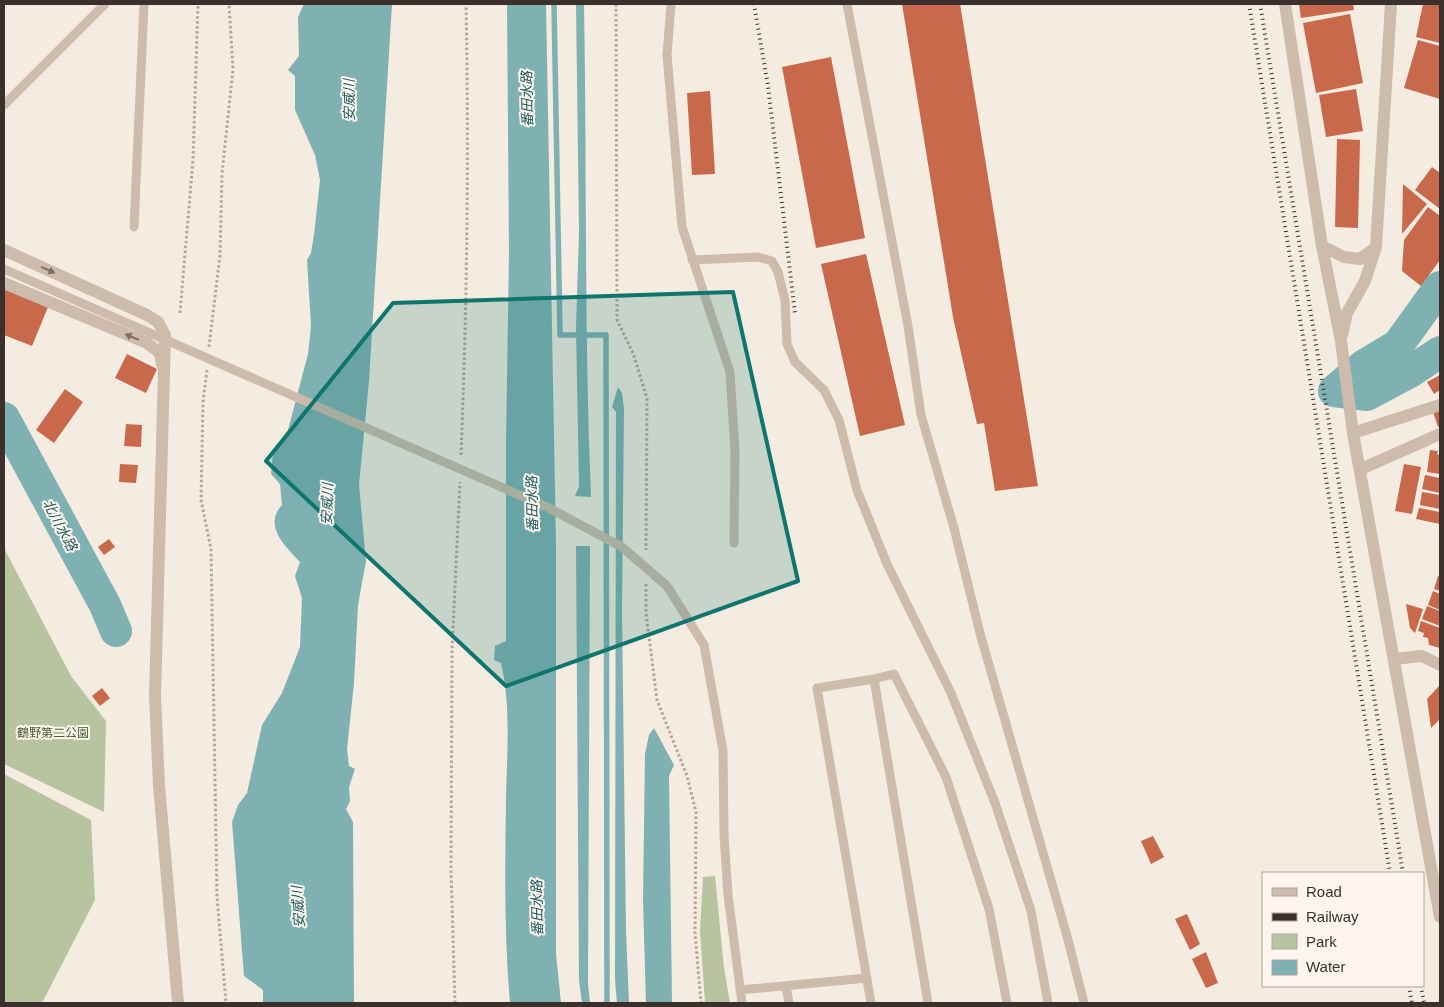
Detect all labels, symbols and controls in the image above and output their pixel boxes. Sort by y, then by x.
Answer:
water label: 番田水路 [518,70,535,127]
water label: 安威川 [341,77,357,121]
one-way arrow [41,266,55,274]
one-way arrow [125,332,139,340]
water label: 番田水路 [523,475,540,532]
water label: 安威川 [318,481,336,525]
water label: 北川水路 [40,497,81,554]
park label: 鶴野第二公園 [17,726,89,740]
legend [1262,872,1424,987]
water label: 番田水路 [528,879,545,936]
water label: 安威川 [288,883,307,929]
text: Road [1306,883,1342,900]
text: Railway [1306,908,1359,925]
text: Park [1306,933,1337,950]
text: Water [1306,958,1345,975]

